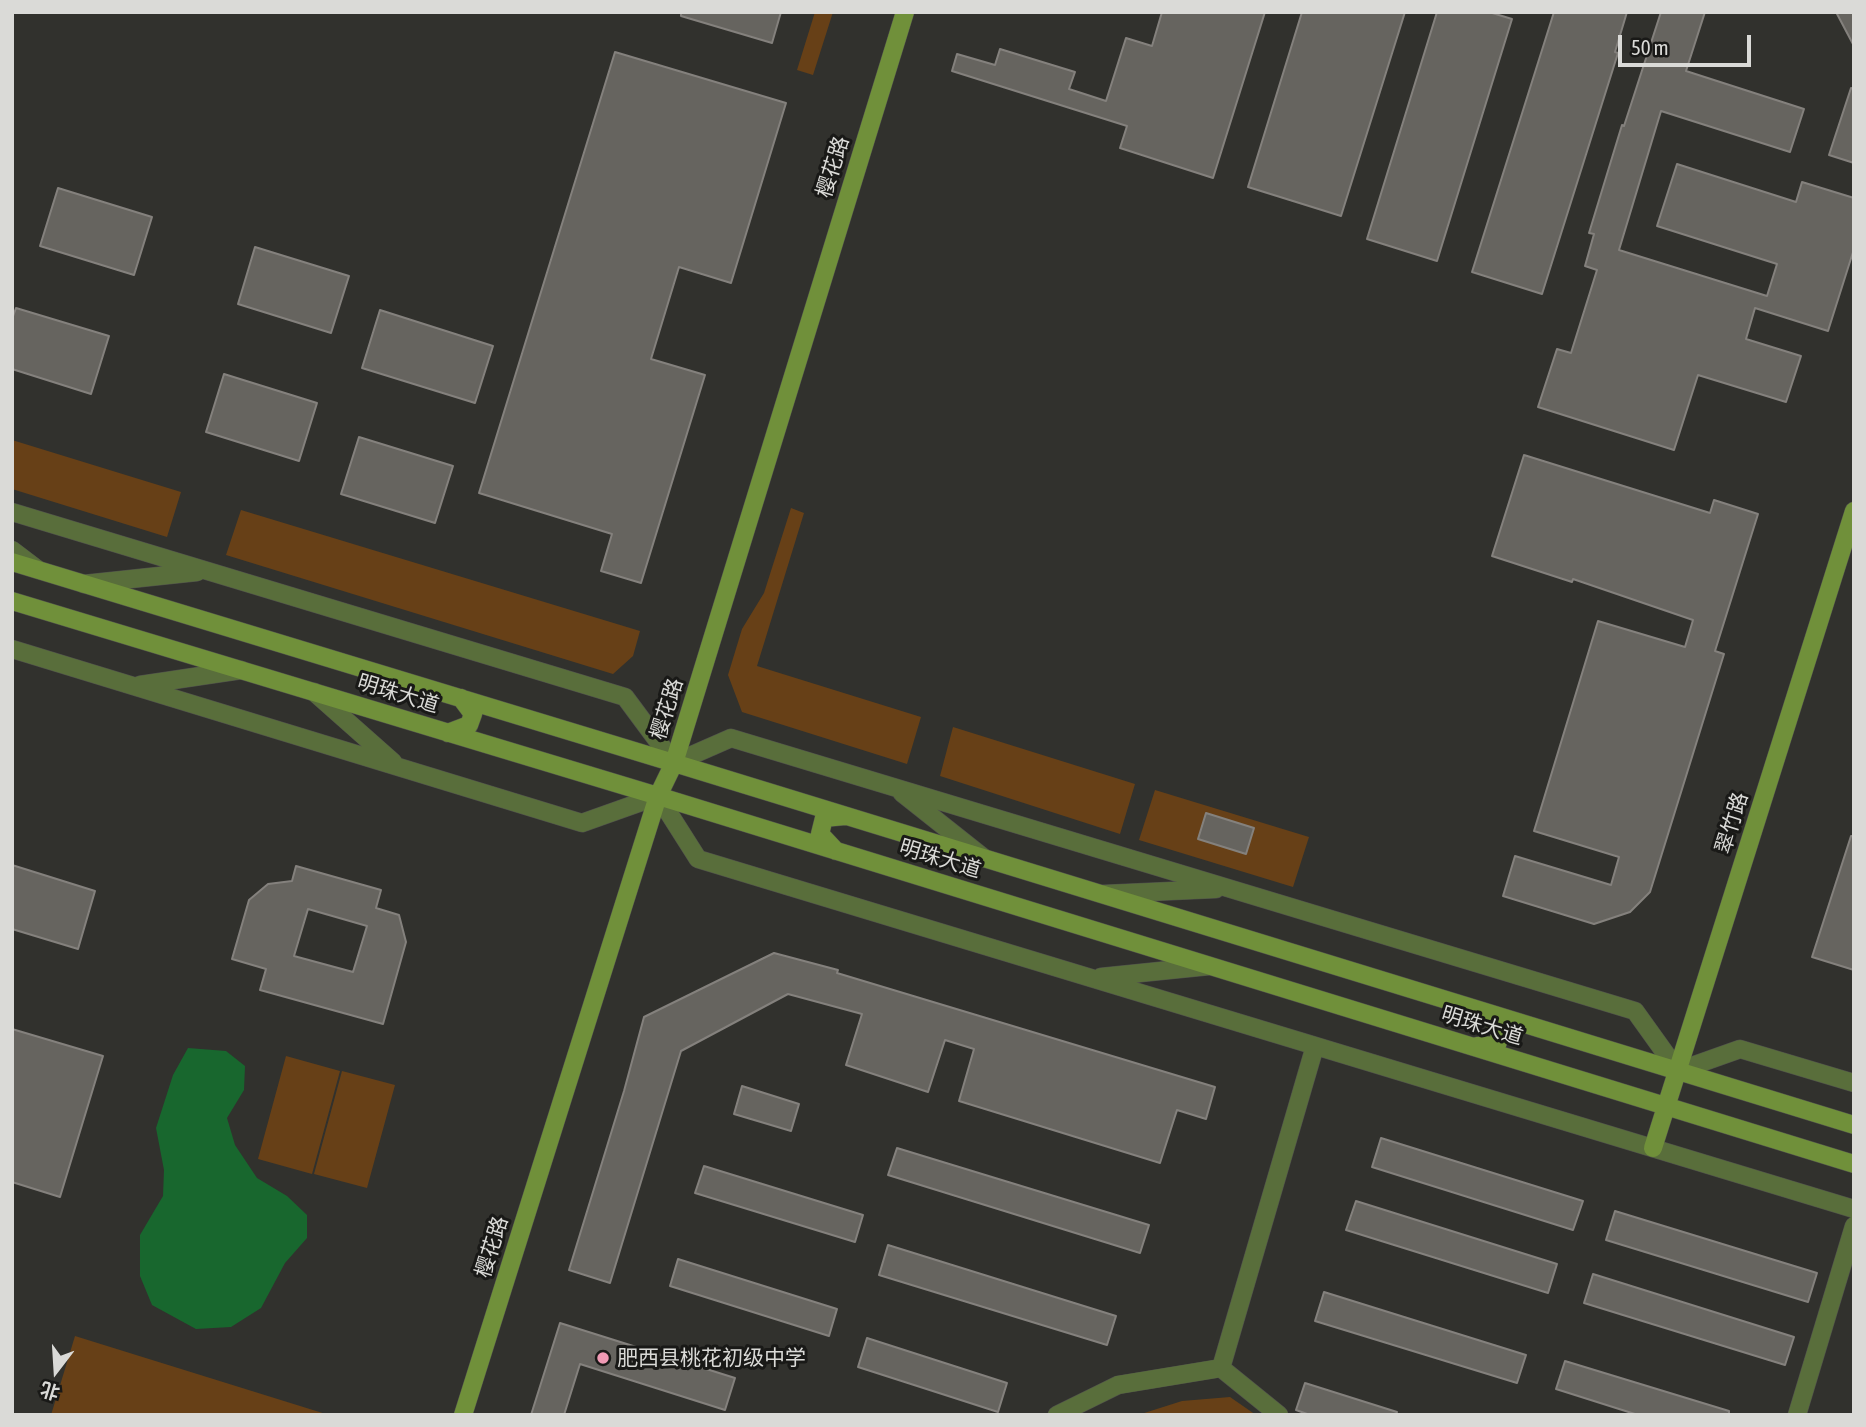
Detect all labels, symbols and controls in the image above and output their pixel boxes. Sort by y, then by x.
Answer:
scale bar [1621,21,1754,65]
text: 50 m [1631,35,1669,59]
street label: 樱花路 [812,133,854,201]
street label: 明珠大道 [354,670,442,718]
street label: 樱花路 [646,675,688,743]
street label: 翠竹路 [1711,789,1753,857]
street label: 明珠大道 [896,835,984,883]
street label: 明珠大道 [1438,1002,1526,1050]
street label: 樱花路 [471,1213,513,1281]
north arrow [21,1336,91,1406]
place label: 肥西县桃花初级中学 [617,1345,806,1371]
marker: 肥西县桃花初级中学 [595,1350,611,1366]
text: 北 [38,1378,62,1404]

